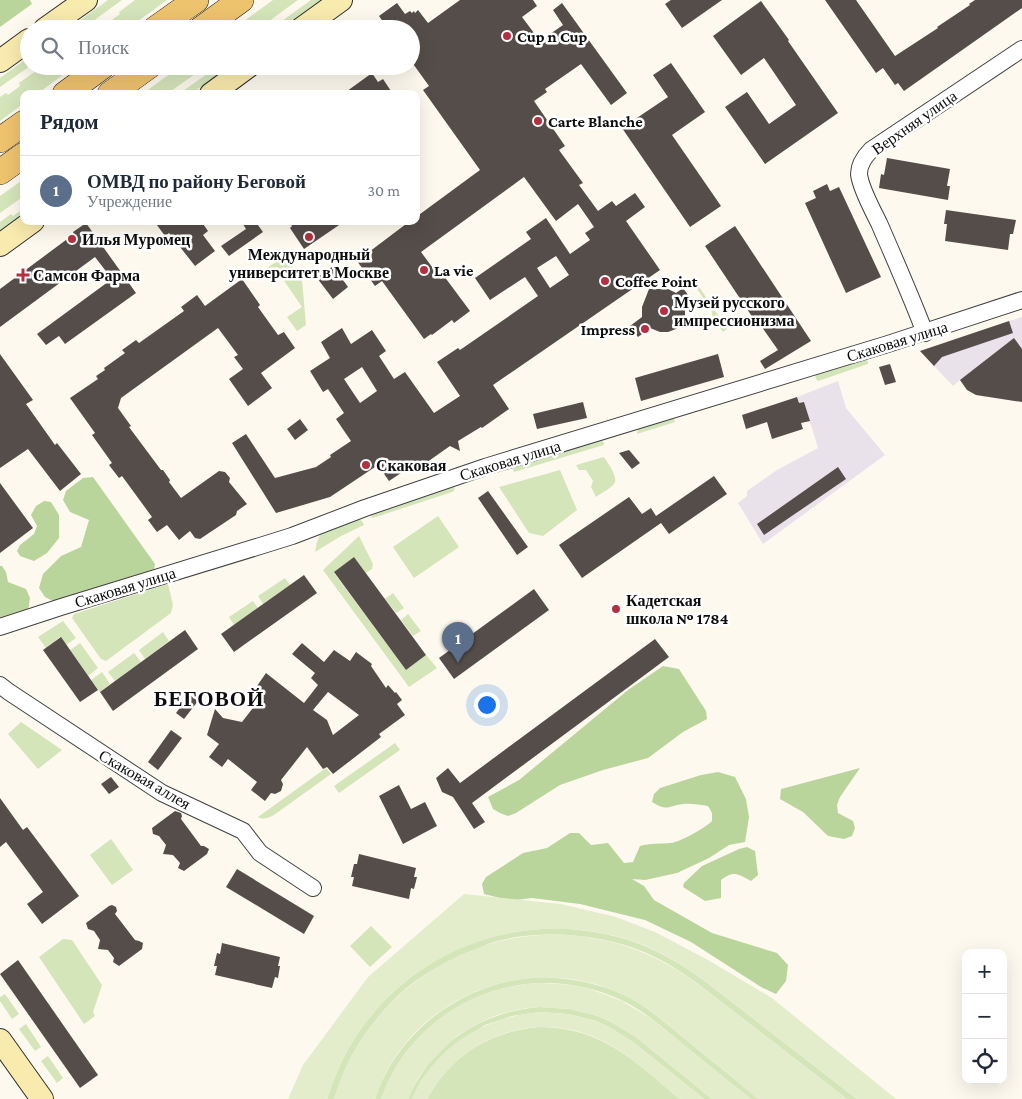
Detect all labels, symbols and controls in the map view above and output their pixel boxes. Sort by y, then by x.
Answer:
search box [20,20,420,75]
place label: Cup n Cup [517,28,588,45]
marker: Cup n Cup [501,30,513,42]
icon: search [38,34,66,62]
text: Поиск [78,37,129,58]
street label: Верхняя улица [869,87,961,159]
text: Рядом [40,110,99,134]
place label: Carte Blanche [548,113,643,130]
marker: Carte Blanche [532,115,544,127]
text: ОМВД по району Беговой [87,171,306,192]
text: 1 [53,182,59,199]
text: 30 m [368,182,400,199]
text: Учреждение [87,193,172,210]
place label: Илья Муромец [82,231,190,249]
marker: Международный университет в Москве [303,231,315,243]
marker: Илья Муромец [66,233,78,245]
place label: Международный университет в Москве [229,246,389,282]
place label: La vie [434,262,474,279]
marker: La vie [418,264,430,276]
place label: Самсон Фарма [33,267,140,285]
marker: Самсон Фарма [17,269,29,281]
place label: Coffee Point [615,273,698,290]
marker: Coffee Point [599,275,611,287]
place label: Музей русского импрессионизма [674,294,794,330]
marker: Музей русского импрессионизма [658,305,670,317]
street label: Скаковая улица [845,318,950,366]
place label: Impress [581,321,635,338]
marker: Impress [639,323,651,335]
street label: Скаковая улица [458,437,563,485]
place label: Скаковая [376,457,447,474]
marker: Скаковая [360,459,372,471]
street label: Скаковая улица [73,564,178,612]
place label: Кадетская школа № 1784 [626,592,729,627]
marker: Кадетская школа № 1784 [610,603,622,615]
pin: 1 [442,622,474,663]
district label: БЕГОВОЙ [154,687,264,711]
your location [474,692,500,718]
street label: Скаковая аллея [96,746,194,813]
map controls [962,949,1007,1084]
button: + [962,949,1007,994]
button: − [962,994,1007,1039]
button: locate [962,1039,1007,1084]

